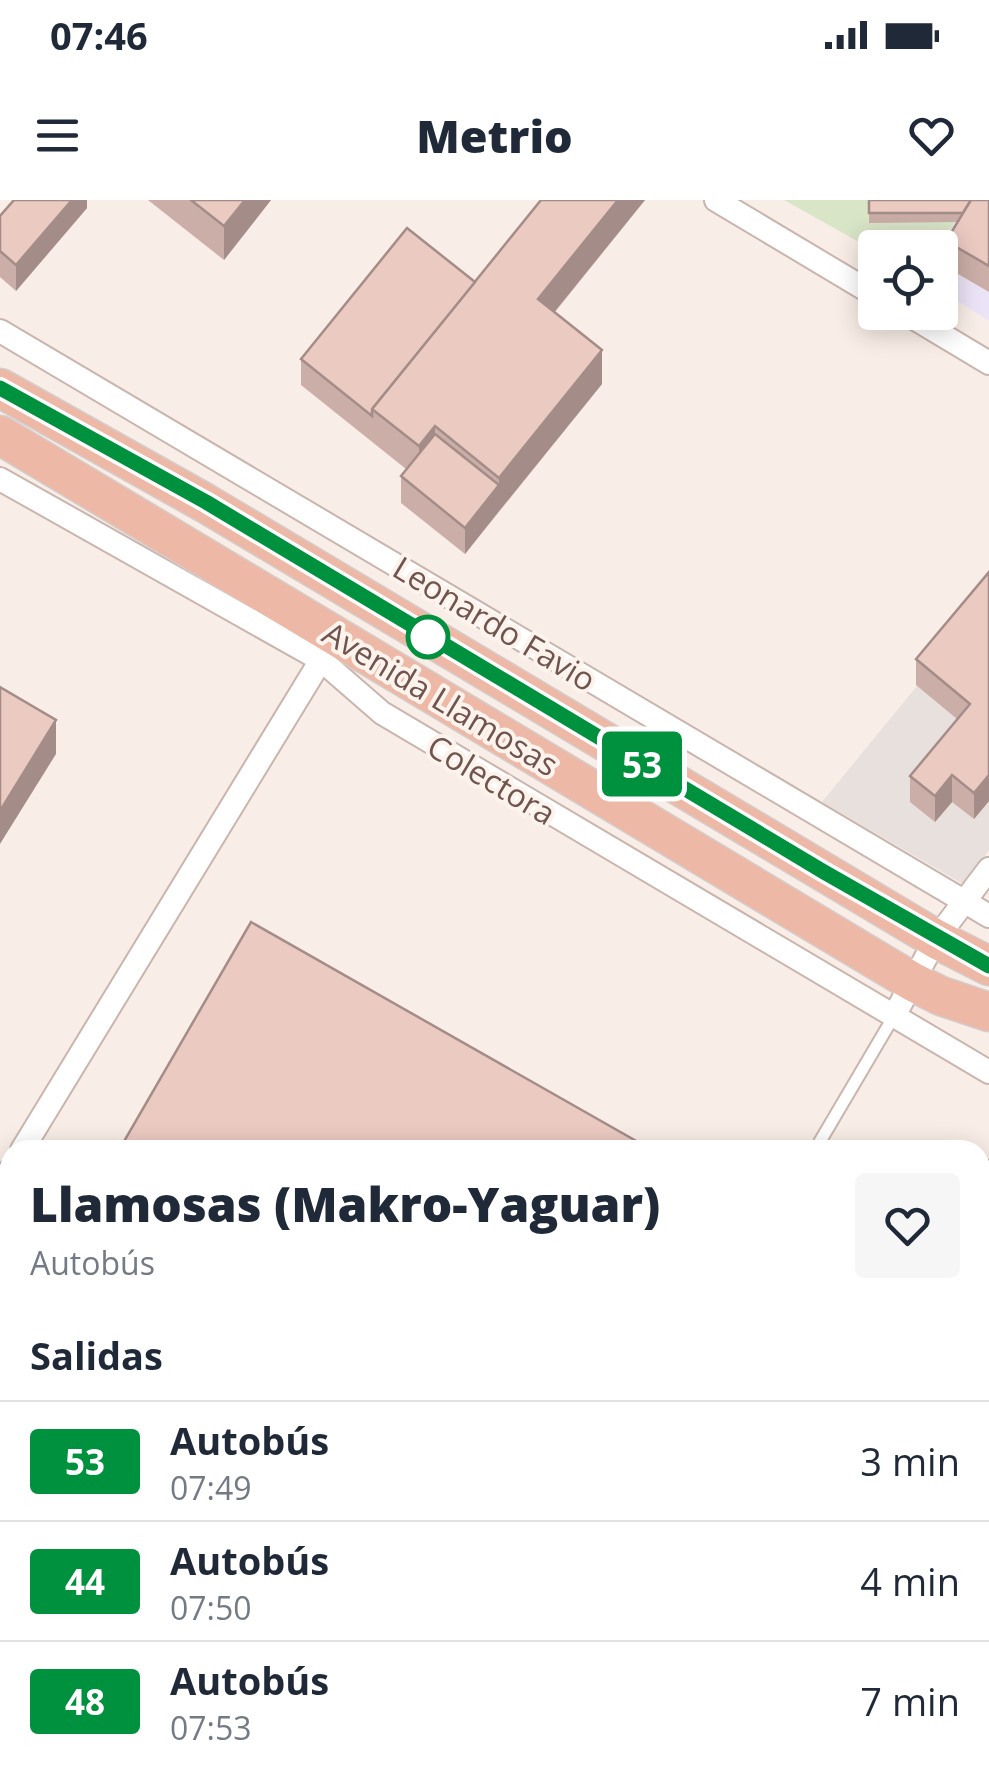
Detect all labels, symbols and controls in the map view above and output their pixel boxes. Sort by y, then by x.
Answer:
text: 07:46 [50,9,148,61]
text: Metrio [416,105,573,166]
icon: menu [30,108,85,163]
icon: heart [904,108,959,163]
map controls [858,230,958,330]
button: locate [858,230,958,330]
street label: Leonardo Favio [386,546,604,700]
street label: Avenida Llamosas [315,611,567,785]
unlabelled marker [407,616,449,658]
street label: Colectora [420,724,564,834]
line badge: 53 [597,732,687,796]
text: 53 [622,741,662,788]
text: Llamosas (Makro-Yaguar) [30,1171,660,1236]
button: heart [855,1173,960,1278]
text: Autobús [30,1241,155,1284]
text: Salidas [30,1329,163,1381]
text: Autobús [170,1414,329,1466]
text: 3 min [860,1435,960,1487]
text: 53 [65,1438,105,1485]
text: 07:49 [170,1466,252,1509]
text: Autobús [170,1534,329,1586]
text: 4 min [860,1555,960,1607]
text: 44 [65,1558,105,1605]
text: 07:50 [170,1586,252,1629]
text: Autobús [170,1654,329,1706]
text: 7 min [860,1675,960,1727]
text: 48 [65,1678,105,1725]
text: 07:53 [170,1706,252,1749]

